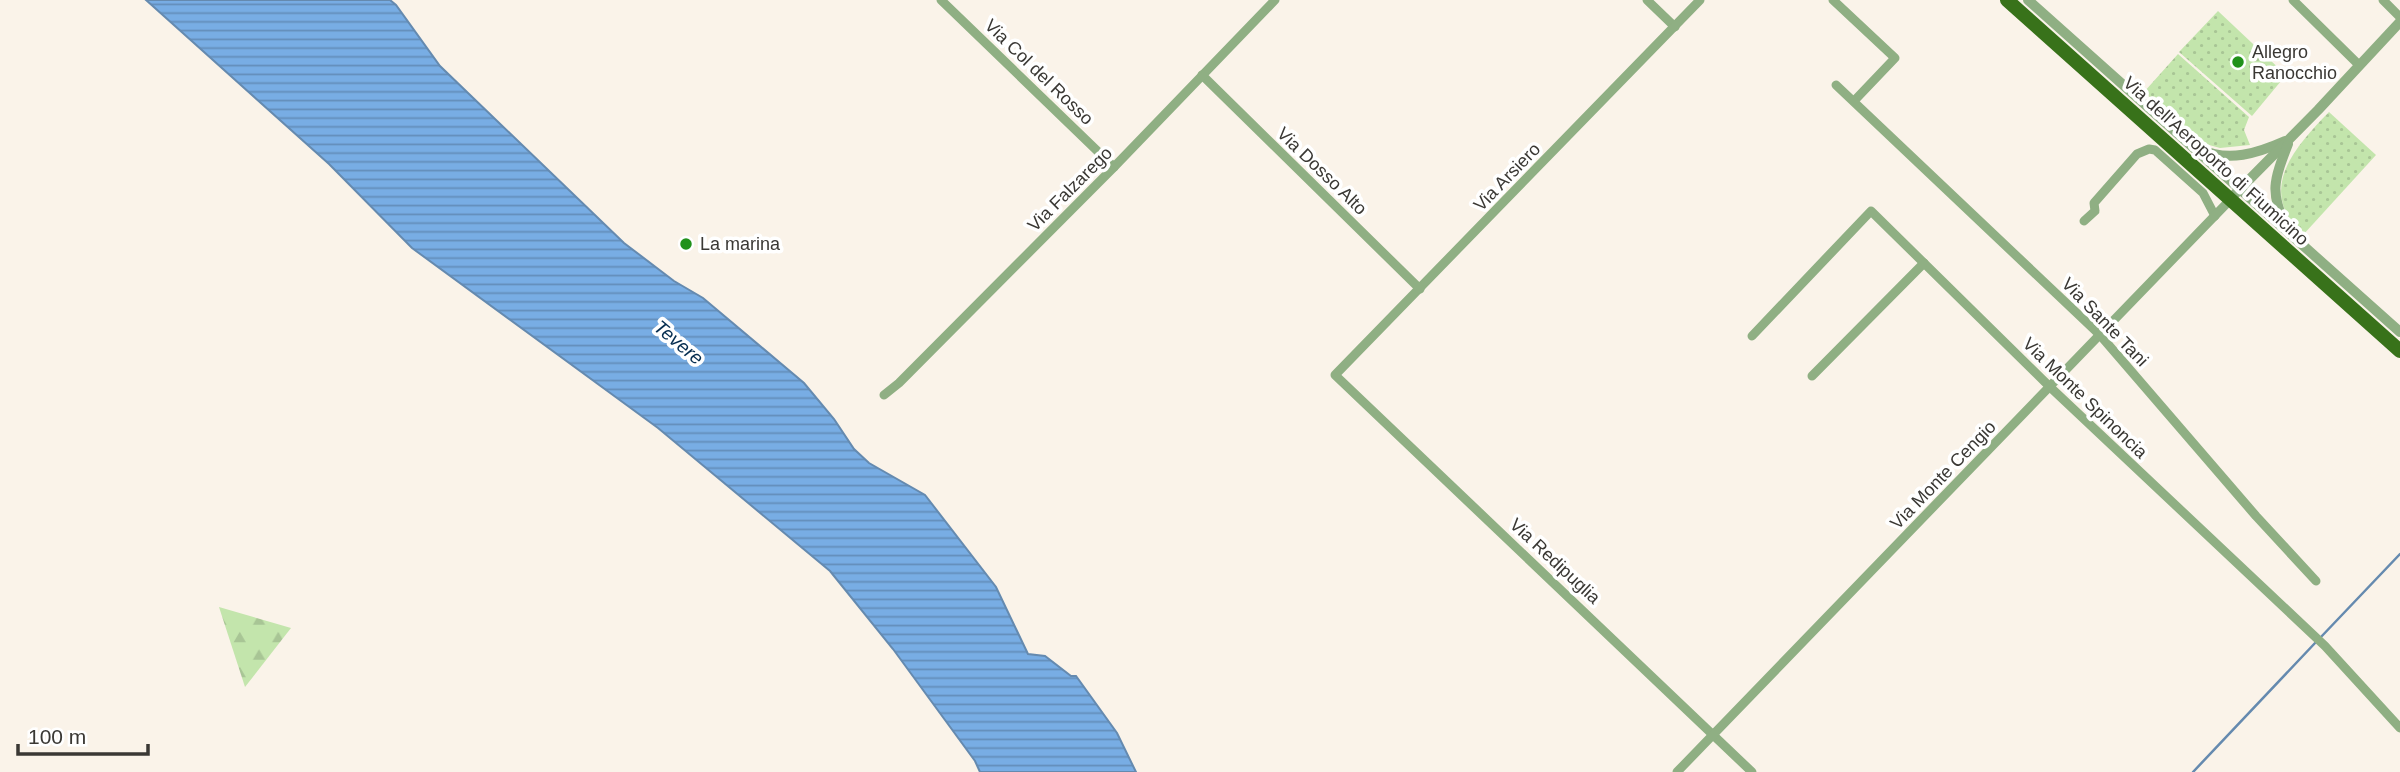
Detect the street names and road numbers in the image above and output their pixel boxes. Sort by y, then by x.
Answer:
street label: Via Col del Rosso [981,15,1097,129]
street label: Via dell'Aeroporto di Fiumicino [2119,73,2313,249]
street label: Via Dosso Alto [1273,123,1371,219]
street label: Via Arsiero [1470,139,1544,215]
street label: Via Falzarego [1024,143,1116,235]
street label: Via Sante Tani [2058,274,2152,370]
street label: Via Monte Spinoncia [2019,334,2152,463]
street label: Via Monte Cengio [1886,417,2000,533]
street label: Via Redipuglia [1506,514,1605,608]

